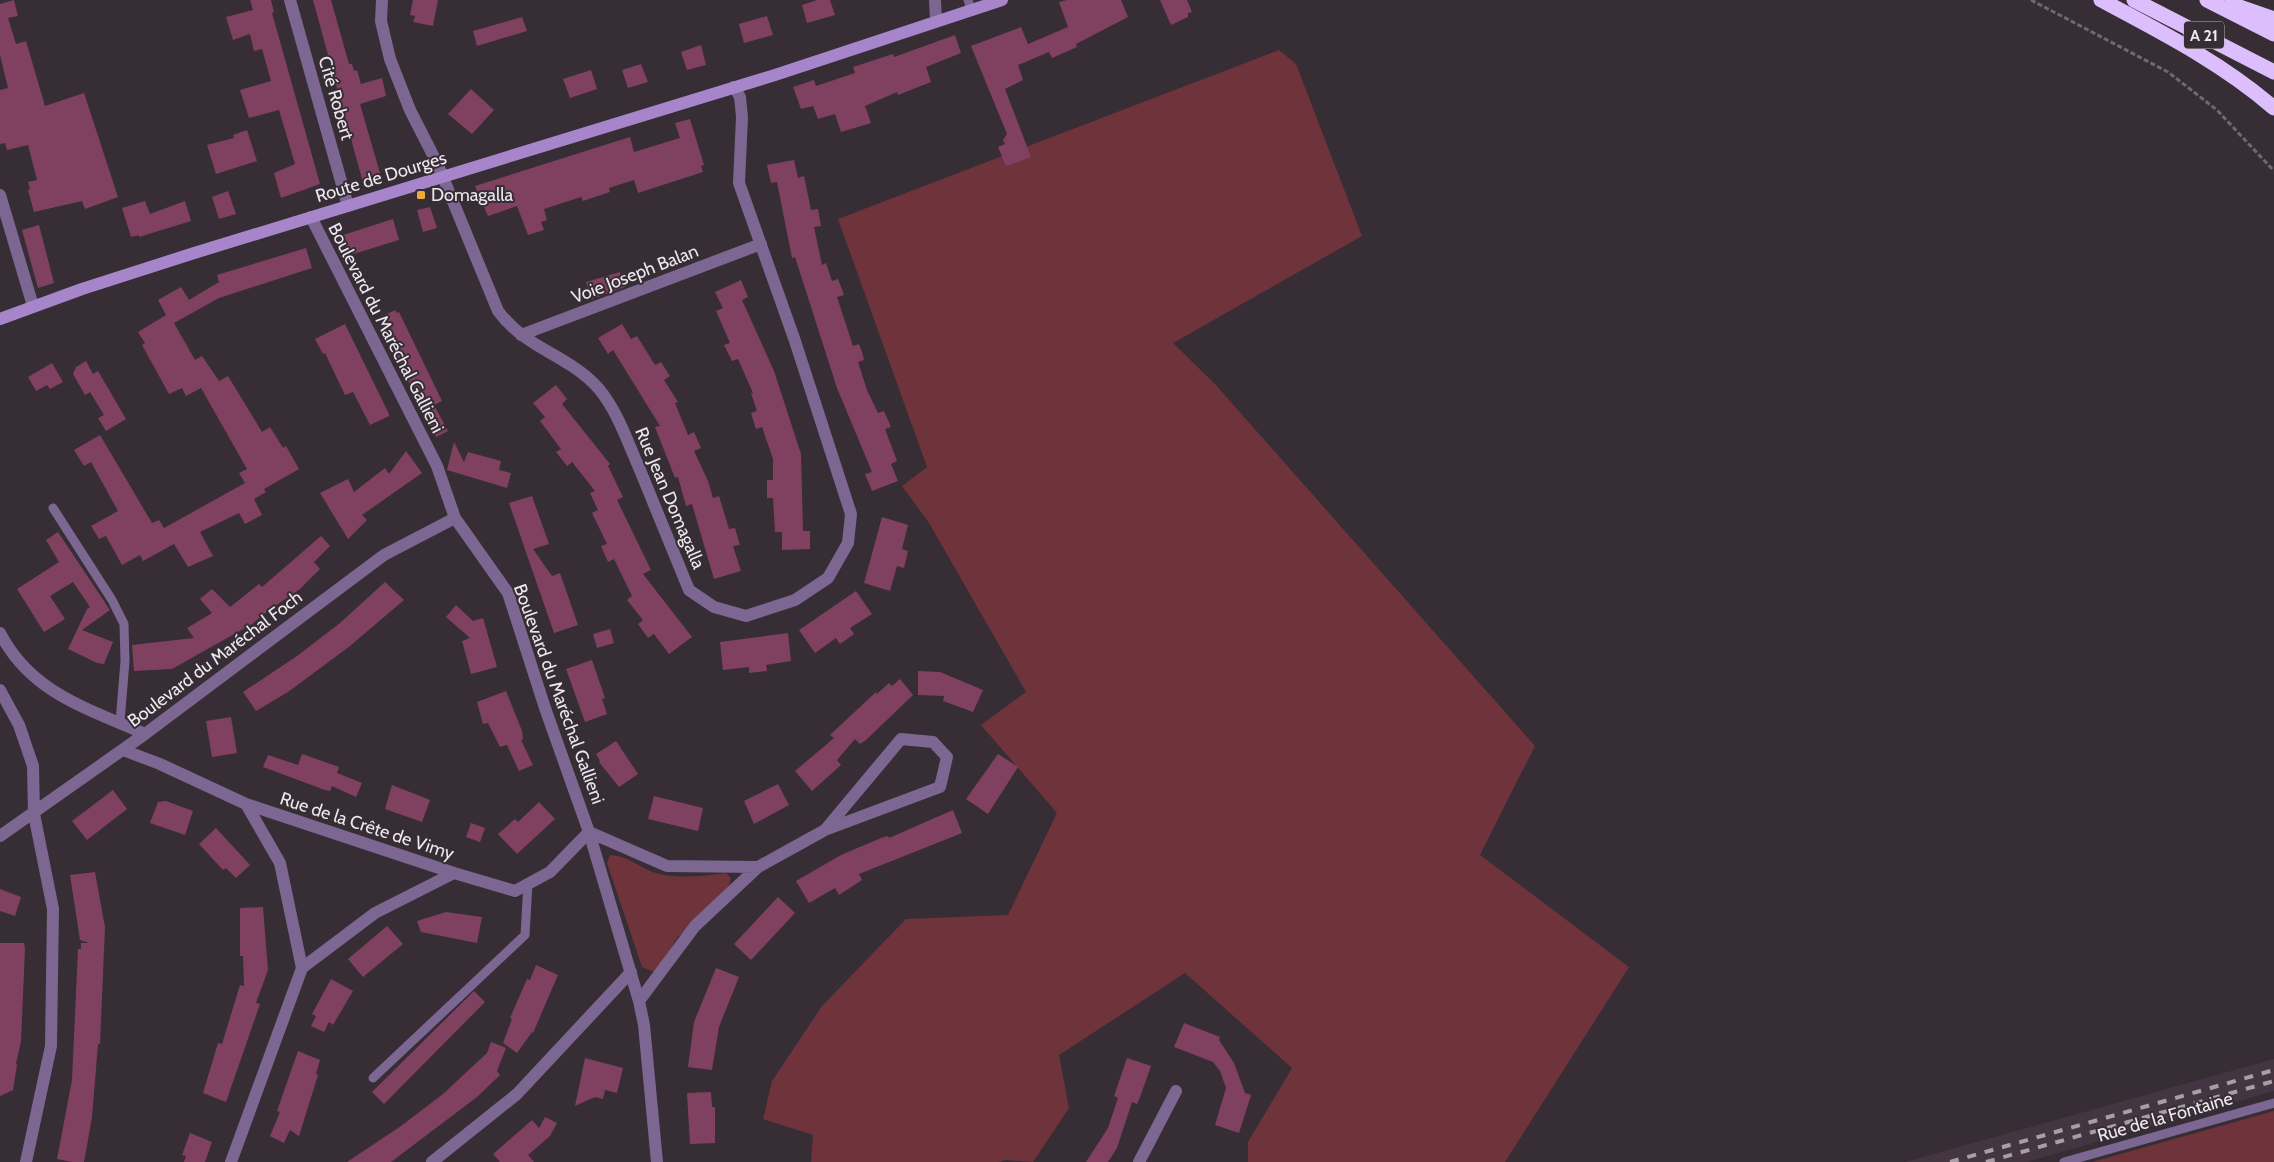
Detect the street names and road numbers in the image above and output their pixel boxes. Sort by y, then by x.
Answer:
road number: A 21 [2184,22,2224,48]
street label: Cité Robert [314,54,358,142]
street label: Route de Dourges [313,147,449,207]
street label: Boulevard du Maréchal Gallieni [323,219,449,437]
street label: Voie Joseph Balan [569,240,701,308]
street label: Rue Jean Domagalla [630,424,710,572]
street label: Boulevard du Maréchal Gallieni [509,581,609,807]
street label: Boulevard du Maréchal Foch [123,586,307,732]
street label: Rue de la Crête de Vimy [277,787,457,865]
street label: Rue de la Fontaine [2095,1087,2235,1147]

